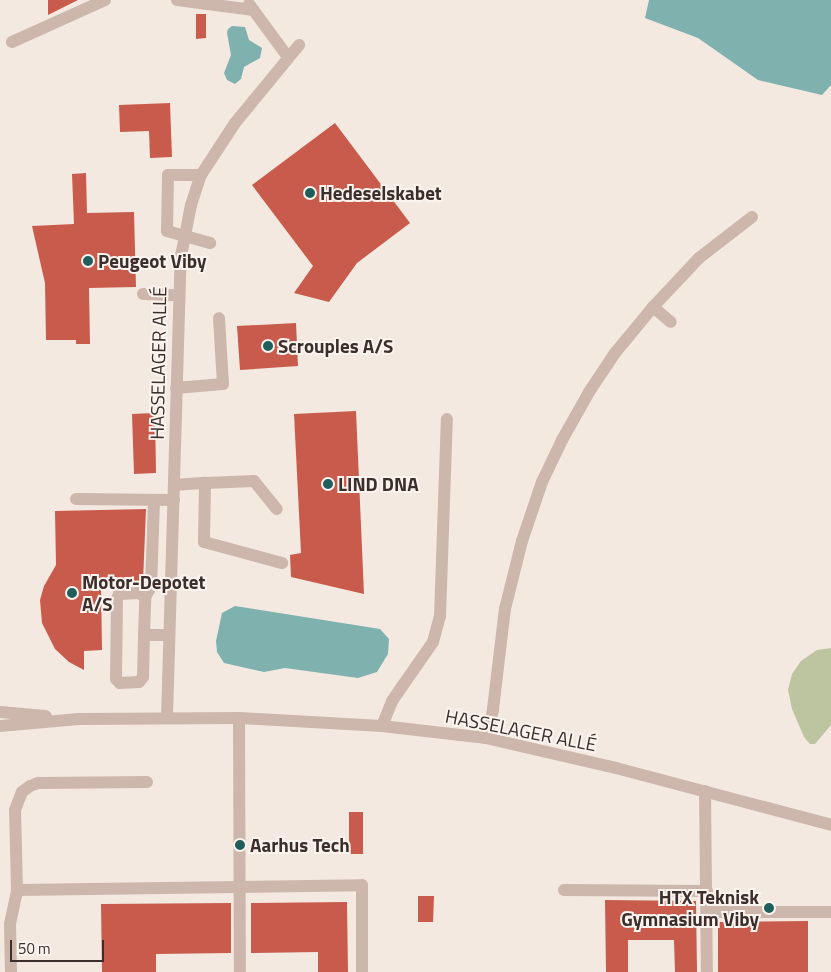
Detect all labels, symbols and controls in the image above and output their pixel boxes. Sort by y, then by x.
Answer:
place label: Hedeselskabet [320,182,442,204]
marker: Hedeselskabet [304,187,316,199]
place label: Peugeot Viby [98,250,206,272]
marker: Peugeot Viby [82,255,94,267]
street label: HASSELAGER ALLÉ [145,286,171,440]
place label: Scrouples A/S [278,335,393,357]
marker: Scrouples A/S [262,340,274,352]
place label: LIND DNA [338,473,419,495]
marker: LIND DNA [322,478,334,490]
place label: Motor-Depotet A/S [82,571,205,615]
marker: Motor-Depotet A/S [66,587,78,599]
street label: HASSELAGER ALLÉ [444,704,598,756]
place label: Aarhus Tech [250,834,350,856]
marker: Aarhus Tech [234,839,246,851]
place label: HTX Teknisk Gymnasium Viby [621,886,759,930]
marker: HTX Teknisk Gymnasium Viby [763,902,775,914]
scale bar [12,930,106,962]
text: 50 m [18,937,51,960]

